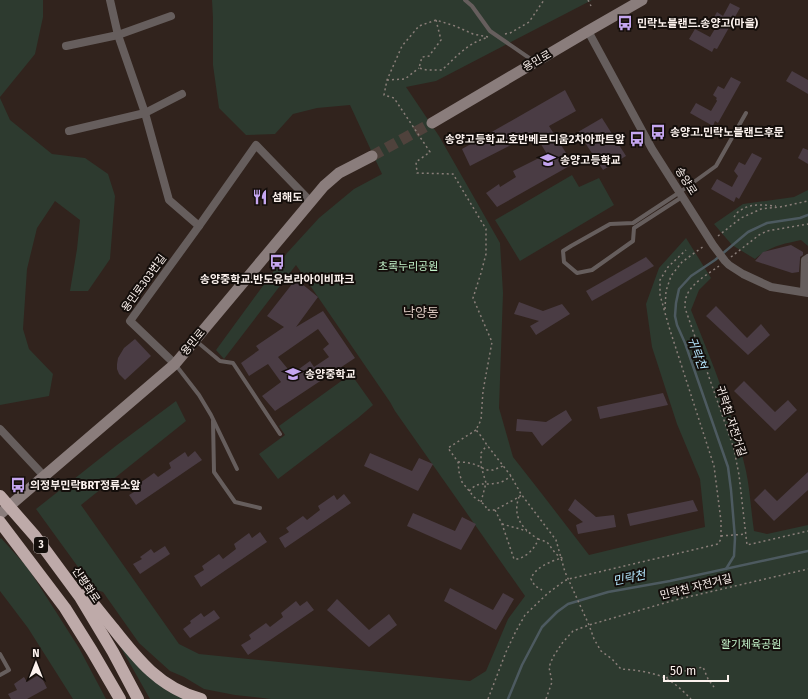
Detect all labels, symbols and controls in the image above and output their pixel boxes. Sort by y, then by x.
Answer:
bus stop icon: 민락노블랜드.송양고(마을) [616,14,634,32]
place label: 민락노블랜드.송양고(마을) [637,17,759,30]
street label: 용민로 [521,48,553,74]
bus stop icon: 송양고.민락노블랜드후문 [649,123,667,141]
place label: 송양고.민락노블랜드후문 [670,126,784,139]
bus stop icon: 송양고등학교.호반베르디움2차아파트앞 [628,130,646,148]
place label: 송양고등학교.호반베르디움2차아파트앞 [445,133,625,146]
school or university icon: 송양고등학교 [539,151,557,169]
place label: 송양고등학교 [560,154,621,167]
street label: 송양로 [672,165,700,197]
restaurant icon: 섬해도 [251,188,269,206]
place label: 섬해도 [272,191,302,204]
street label: 용민로303번길 [119,252,169,314]
bus stop icon: 송양중학교.반도유보라아이비파크 [268,253,286,271]
park label: 초록누리공원 [378,260,438,273]
place label: 송양중학교.반도유보라아이비파크 [200,273,354,286]
district label: 낙양동 [403,305,439,320]
street label: 용민로 [178,326,208,358]
water label: 귀락천 [685,335,710,373]
school or university icon: 송양중학교 [284,365,302,383]
place label: 송양중학교 [305,368,356,381]
street label: 귀락천 자전거길 [713,384,749,458]
bus stop icon: 의정부민락BRT정류소앞 [9,476,27,494]
place label: 의정부민락BRT정류소앞 [30,479,140,492]
road number: 3 [34,537,48,553]
street label: 신평화로 [69,565,103,605]
water label: 민락천 [611,567,649,588]
street label: 민락천 자전거길 [659,572,733,602]
park label: 활기체육공원 [721,638,781,651]
north arrow [16,643,56,683]
text: N [32,647,40,660]
scale bar [664,657,728,683]
text: 50 m [670,664,696,678]

